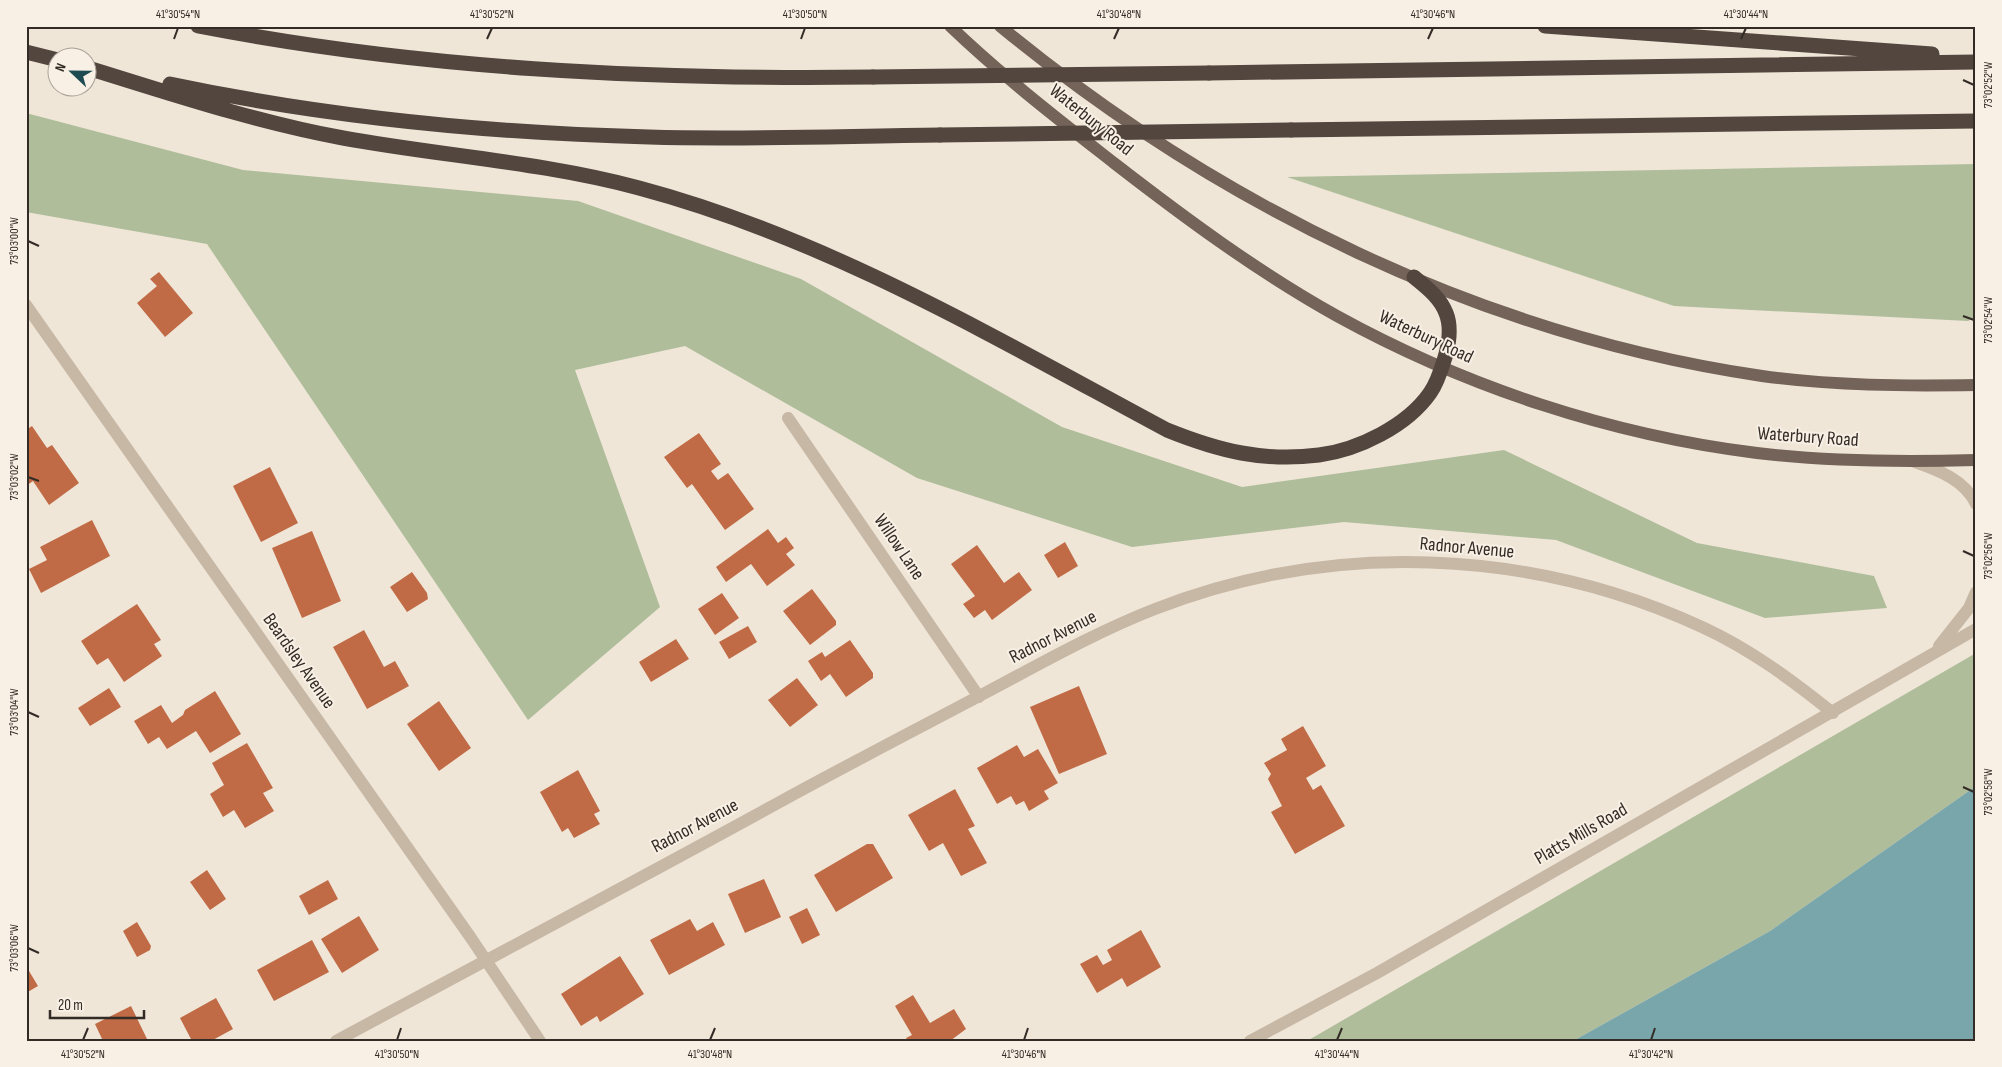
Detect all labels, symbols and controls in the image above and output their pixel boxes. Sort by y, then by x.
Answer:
text: 41°30'54"N [156,7,200,22]
text: 41°30'52"N [470,7,514,22]
text: 41°30'50"N [783,7,827,22]
text: 41°30'48"N [1097,7,1141,22]
text: 41°30'46"N [1411,7,1455,22]
text: 41°30'44"N [1724,7,1768,22]
north arrow [48,48,98,98]
text: N [51,61,70,74]
text: 73°02'52"W [1981,61,1996,108]
street label: Waterbury Road [1044,79,1138,161]
text: 73°03'00"W [7,217,22,265]
text: 73°02'54"W [1981,296,1996,343]
street label: Waterbury Road [1375,305,1477,369]
street label: Waterbury Road [1757,422,1859,452]
text: 73°03'02"W [7,453,22,501]
street label: Willow Lane [869,510,929,584]
street label: Radnor Avenue [1419,532,1515,564]
text: 73°02'56"W [1981,532,1996,579]
street label: Radnor Avenue [1006,605,1100,669]
street label: Beardsley Avenue [258,609,340,713]
text: 73°03'04"W [7,688,22,736]
text: 73°02'58"W [1981,768,1996,815]
street label: Radnor Avenue [648,794,742,858]
street label: Platts Mills Road [1530,798,1632,870]
text: 73°03'06"W [7,924,22,972]
scale bar [50,987,144,1019]
text: 20 m [58,996,83,1015]
text: 41°30'52"N [61,1047,105,1062]
text: 41°30'50"N [375,1047,419,1062]
text: 41°30'48"N [688,1047,732,1062]
text: 41°30'46"N [1002,1047,1046,1062]
text: 41°30'44"N [1315,1047,1359,1062]
text: 41°30'42"N [1629,1047,1673,1062]

